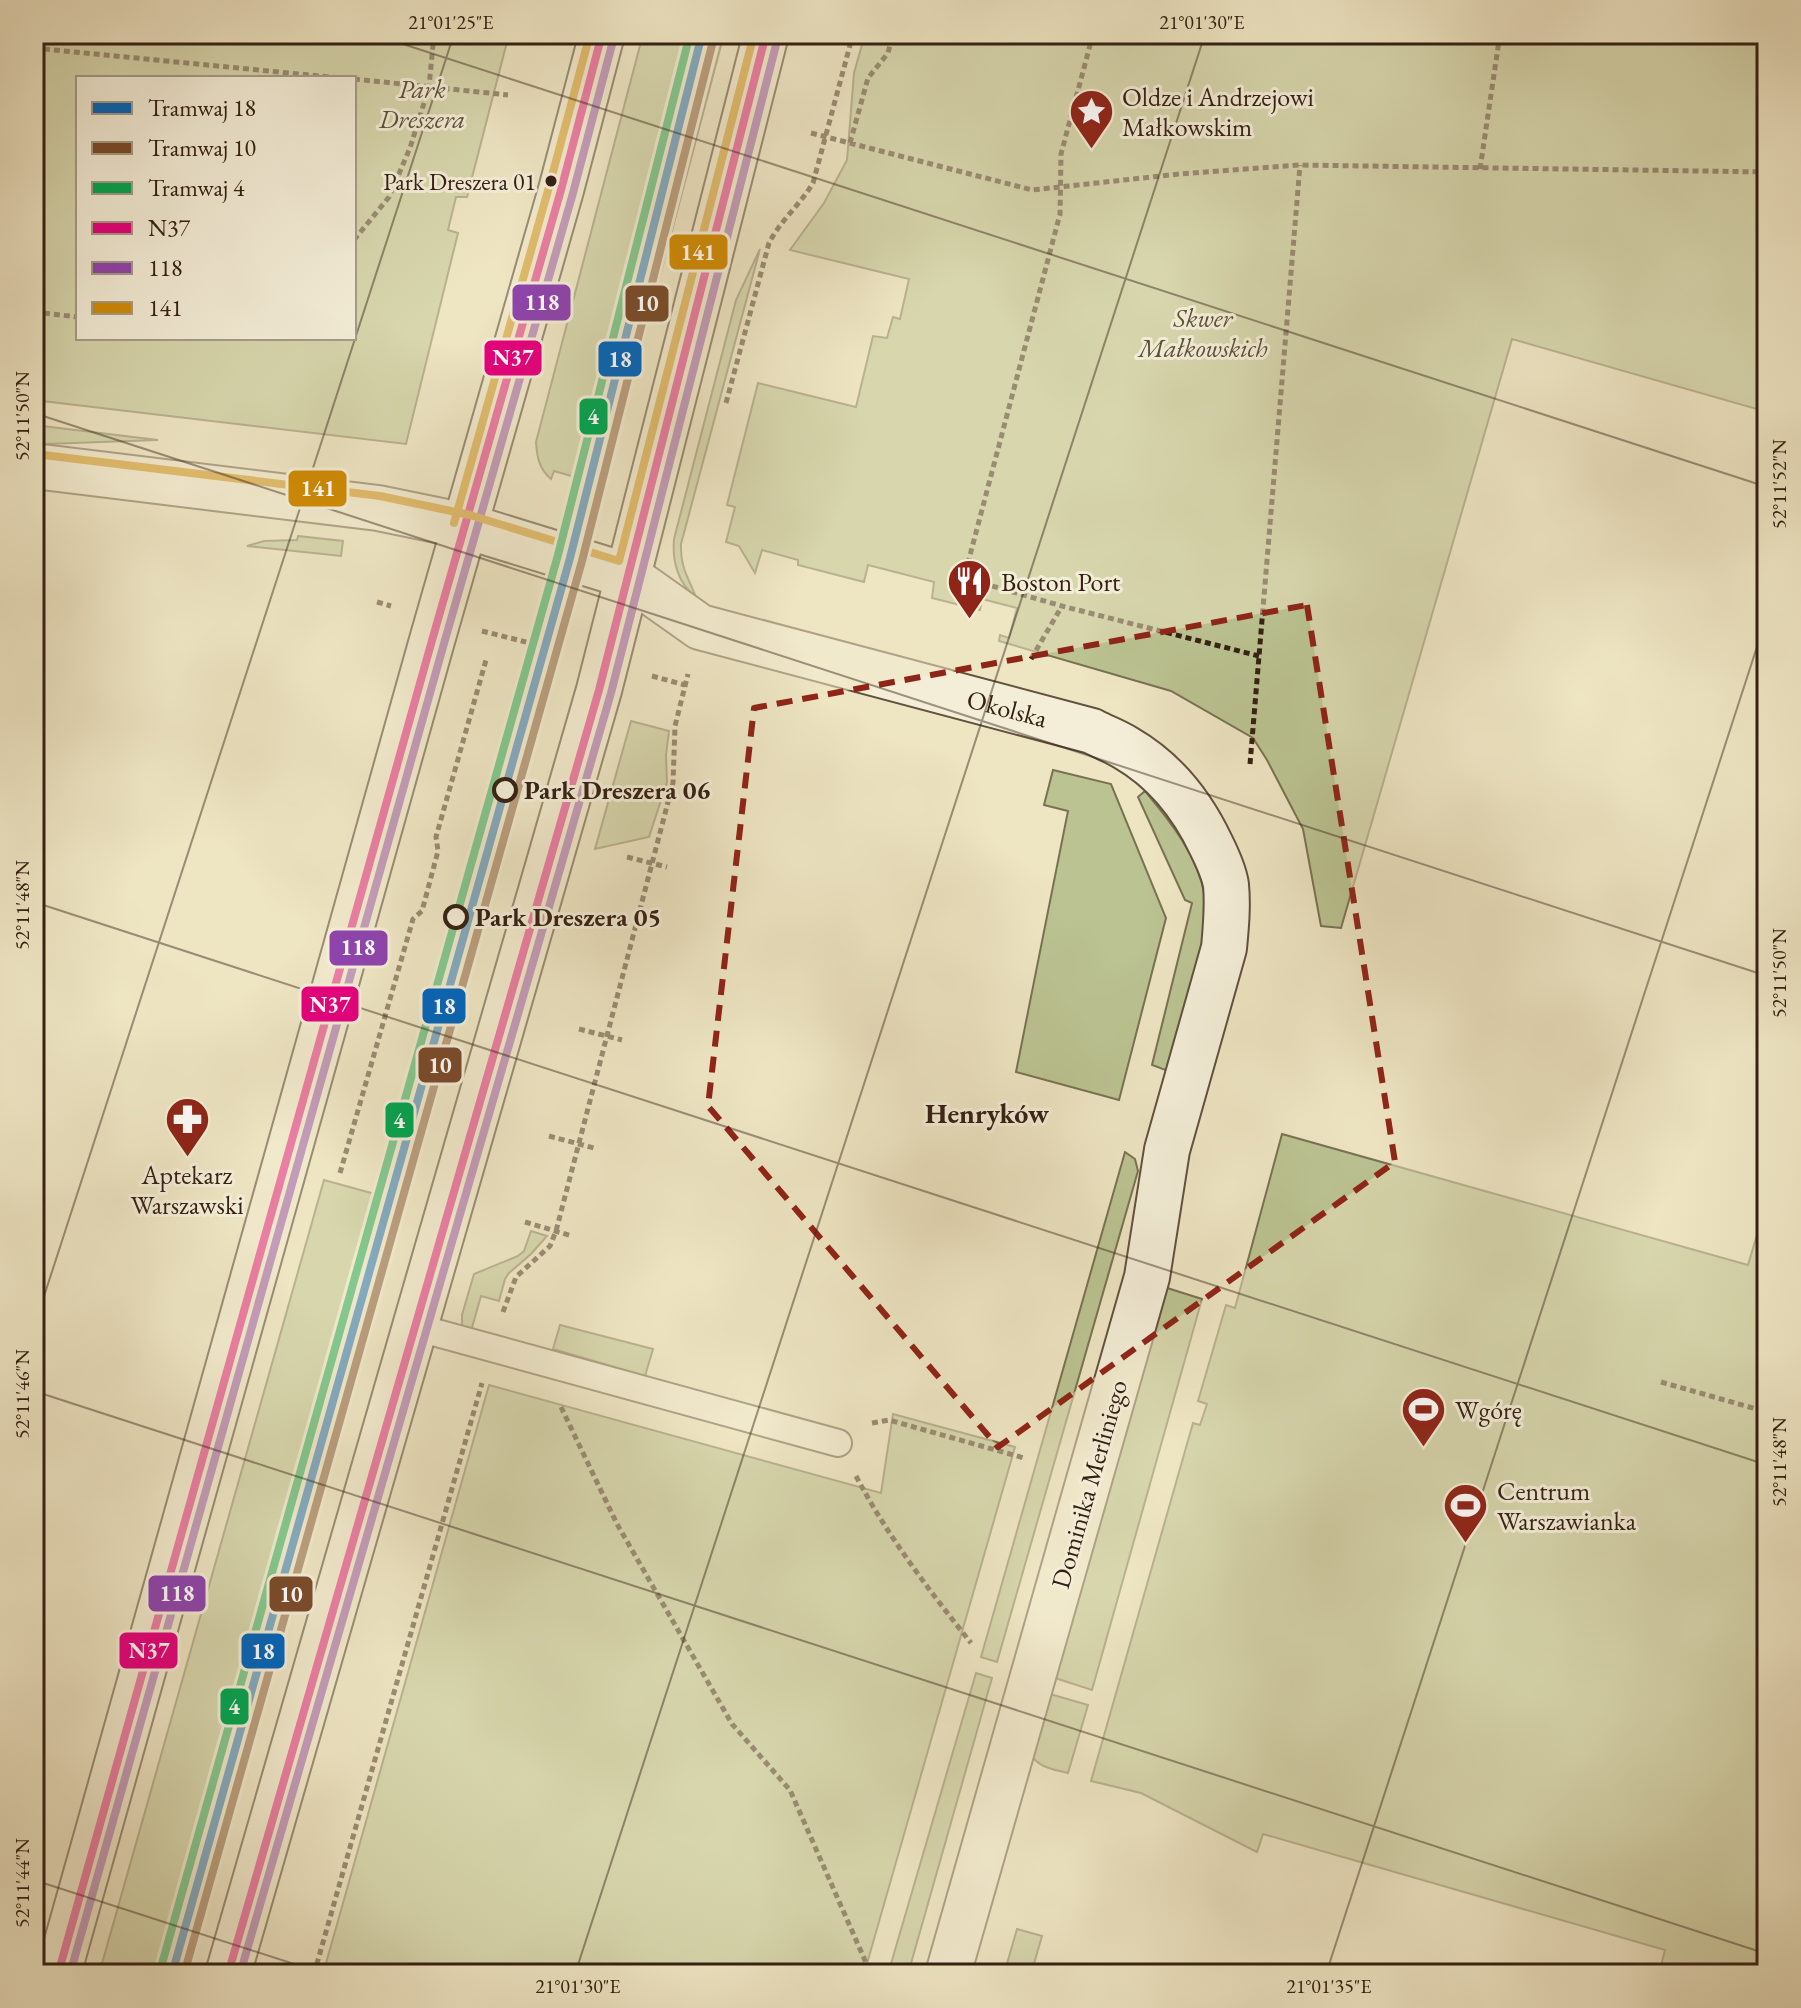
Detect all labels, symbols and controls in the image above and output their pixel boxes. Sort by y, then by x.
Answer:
text: 21°01'25"E [408,9,494,35]
text: 21°01'30"E [1159,9,1245,35]
park label: Park Dreszera [378,72,465,136]
legend [76,76,356,340]
place label: Oldze i Andrzejowi Małkowskim [1122,80,1314,144]
place icon: Oldze i Andrzejowi Małkowskim [1067,88,1115,151]
text: Tramwaj 18 [148,92,256,123]
text: Tramwaj 10 [148,132,256,163]
place label: Park Dreszera 01 [383,166,536,197]
text: Tramwaj 4 [148,172,245,203]
marker: Park Dreszera 01 [543,173,559,189]
text: N37 [148,212,191,243]
line badge: 141 [668,233,729,271]
text: 141 [681,238,715,267]
text: 118 [148,252,183,283]
line badge: 118 [511,283,572,322]
line badge: 10 [624,284,670,323]
text: 118 [525,288,559,317]
text: 10 [635,289,659,318]
text: 141 [148,292,183,323]
park label: Skwer Małkowskich [1136,301,1268,365]
line badge: N37 [483,339,543,377]
line badge: 18 [597,340,643,378]
text: N37 [492,343,534,372]
text: 18 [608,345,632,374]
text: 52°11'50"N [9,371,35,461]
line badge: 4 [578,397,609,436]
text: 4 [587,402,599,431]
text: 52°11'52"N [1766,439,1792,529]
line badge: 141 [287,469,348,508]
text: 141 [301,474,335,503]
restaurant icon: Boston Port [946,558,994,621]
place label: Boston Port [1001,565,1120,599]
street label: Okolska [963,682,1052,736]
place label: Park Dreszera 06 [524,773,710,807]
marker: Park Dreszera 06 [493,778,517,802]
text: 52°11'48"N [9,860,35,950]
place label: Park Dreszera 05 [475,900,661,934]
marker: Park Dreszera 05 [444,905,468,929]
text: 52°11'50"N [1766,928,1792,1018]
line badge: 118 [328,929,389,967]
text: 118 [341,933,375,962]
line badge: N37 [300,985,360,1023]
line badge: 18 [421,987,467,1025]
text: N37 [309,990,351,1019]
text: 18 [432,992,456,1021]
line badge: 10 [417,1046,463,1084]
text: 10 [428,1051,452,1080]
district label: Henryków [925,1095,1049,1131]
pharmacy icon: Aptekarz Warszawski [163,1096,211,1159]
line badge: 4 [384,1101,415,1139]
text: 4 [393,1106,405,1135]
place label: Aptekarz Warszawski [130,1158,244,1222]
text: 52°11'46"N [9,1349,35,1439]
street label: Dominika Merliniego [1043,1376,1135,1592]
sports icon: Wgórę [1400,1386,1448,1449]
place label: Wgórę [1455,1393,1522,1427]
text: 52°11'48"N [1766,1417,1792,1507]
place label: Centrum Warszawianka [1497,1474,1637,1538]
sports icon: Centrum Warszawianka [1442,1482,1490,1545]
line badge: 118 [147,1574,207,1613]
line badge: 10 [268,1575,314,1613]
text: 118 [160,1579,194,1608]
text: 10 [279,1580,303,1609]
line badge: N37 [118,1631,179,1670]
line badge: 18 [240,1632,286,1670]
text: N37 [128,1636,170,1665]
text: 18 [251,1637,275,1666]
line badge: 4 [219,1687,250,1726]
text: 4 [228,1692,240,1721]
text: 52°11'44"N [9,1838,35,1928]
text: 21°01'30"E [535,1973,621,1999]
text: 21°01'35"E [1286,1973,1372,1999]

